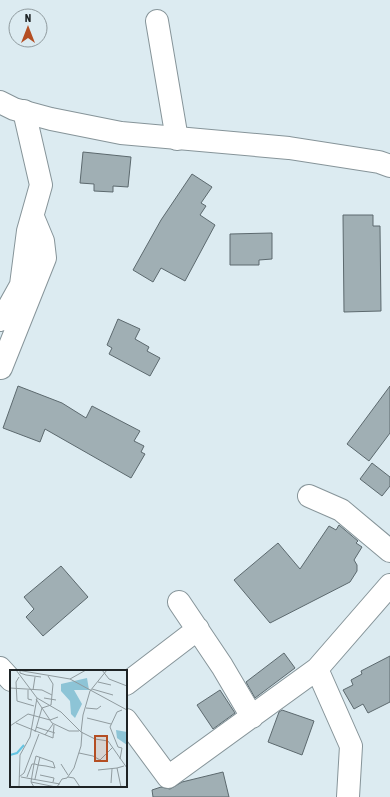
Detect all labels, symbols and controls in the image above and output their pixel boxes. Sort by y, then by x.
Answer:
north arrow [8,8,48,48]
text: N [25,12,31,24]
inset map [10,670,127,787]

